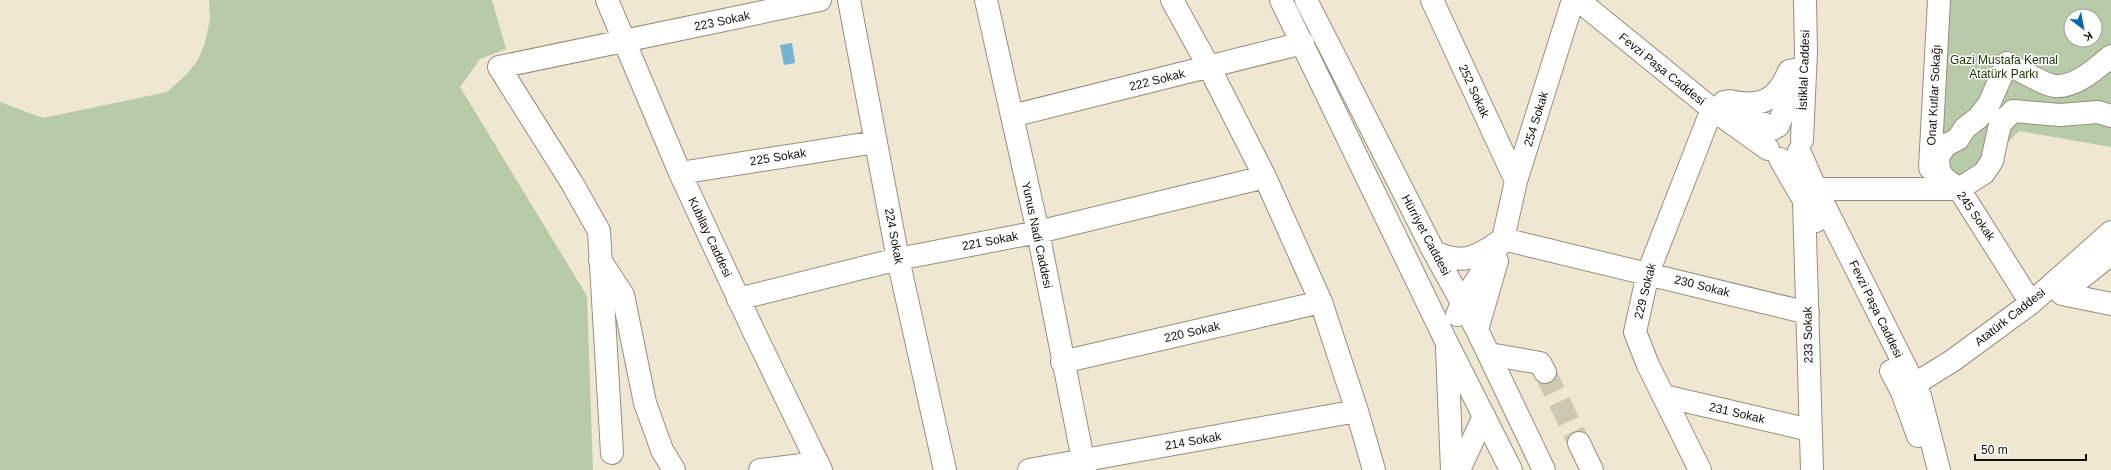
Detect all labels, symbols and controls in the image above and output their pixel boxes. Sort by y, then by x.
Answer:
street label: 223 Sokak [693,8,752,34]
north arrow [2063,8,2103,48]
street label: İstiklal Caddesi [1796,29,1812,111]
text: K [2082,29,2095,44]
street label: Fevzi Paşa Caddesi [1616,30,1708,108]
street label: Onat Kutlar Sokağı [1924,44,1944,146]
park label: Gazi Mustafa Kemal Atatürk Parkı [1950,53,2058,81]
street label: 252 Sokak [1456,62,1493,121]
street label: 222 Sokak [1128,66,1187,94]
street label: 254 Sokak [1521,89,1551,148]
street label: 225 Sokak [749,145,808,168]
street label: Yunus Nadi Caddesi [1019,180,1055,290]
street label: 245 Sokak [1954,189,1999,244]
street label: Hürriyet Caddesi [1399,192,1453,278]
street label: Kubilay Caddesi [685,195,735,279]
street label: 224 Sokak [882,207,906,266]
street label: 221 Sokak [961,229,1020,253]
street label: Fevzi Paşa Caddesi [1846,258,1906,360]
street label: 229 Sokak [1631,261,1659,320]
street label: 230 Sokak [1673,272,1732,300]
street label: Atatürk Caddesi [1972,285,2048,349]
street label: 233 Sokak [1800,306,1815,363]
street label: 220 Sokak [1163,319,1222,345]
street label: 231 Sokak [1708,400,1767,426]
street label: 214 Sokak [1164,429,1223,453]
scale bar [1975,436,2086,462]
text: 50 m [1981,443,2008,457]

